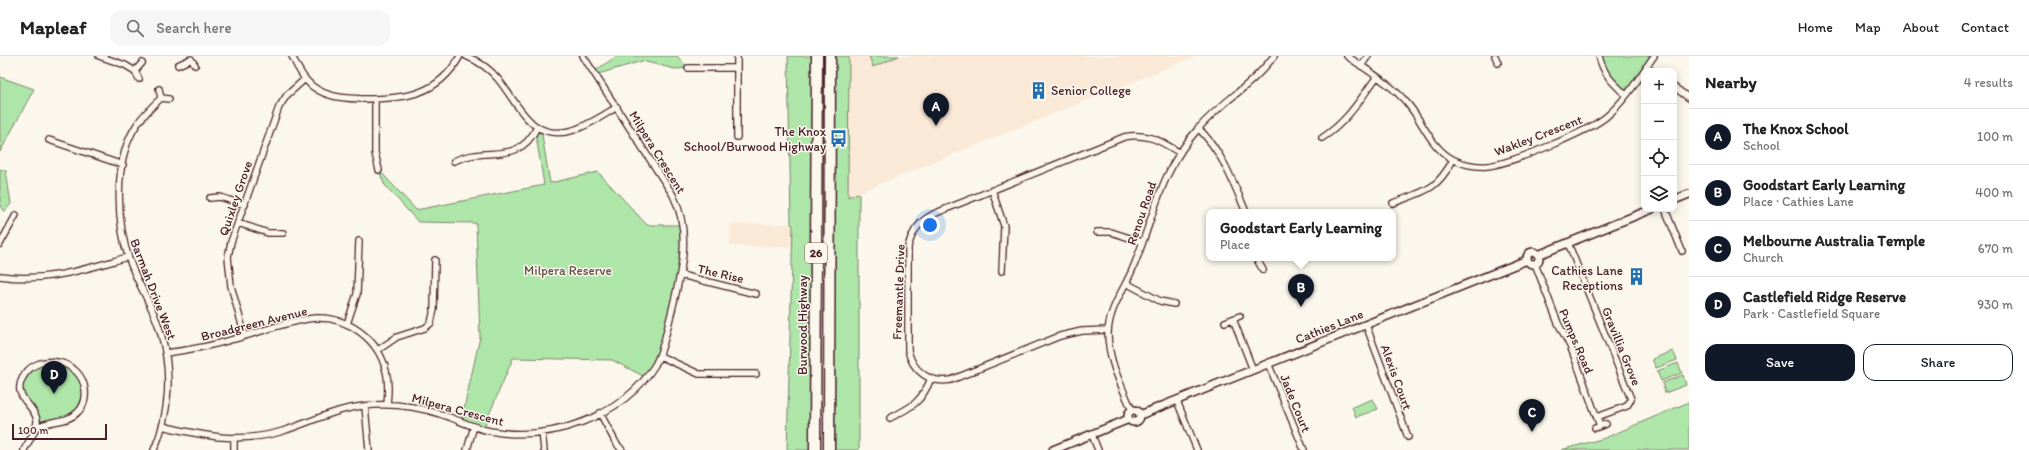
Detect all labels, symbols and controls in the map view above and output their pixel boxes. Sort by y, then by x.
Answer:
search box [110,10,390,46]
text: Mapleaf [20,16,86,39]
icon: search [124,17,146,39]
text: Search here [156,19,232,37]
text: Home [1798,19,1833,36]
text: Map [1855,19,1881,36]
text: About [1903,19,1939,36]
text: Contact [1961,19,2009,36]
map controls [1641,68,1677,212]
button: + [1641,68,1677,104]
text: Nearby [1705,72,1757,92]
text: 4 results [1964,75,2013,90]
building icon: Senior College [1028,80,1048,100]
place label: Senior College [1051,83,1131,98]
pin: A [923,93,949,126]
button: − [1641,104,1677,140]
street label: Milpera Crescent [626,108,689,196]
street label: Wakley Crescent [1492,112,1584,159]
text: The Knox School [1743,120,1849,138]
place label: The Knox School/Burwood Highway [684,124,827,154]
bus stop icon: The Knox School/Burwood Highway [829,128,849,148]
text: A [1714,129,1722,144]
text: 100 m [1977,129,2013,144]
text: School [1743,138,1780,153]
button: locate [1641,140,1677,176]
street label: Quixley Grove [216,159,255,238]
button: layers [1641,176,1677,212]
text: Goodstart Early Learning [1743,176,1905,194]
street label: Renou Road [1124,179,1159,247]
text: B [1714,185,1722,200]
text: 400 m [1975,185,2013,200]
text: Place · Cathies Lane [1743,194,1854,209]
popup [1206,209,1396,261]
your location [920,215,940,235]
text: Goodstart Early Learning [1220,219,1382,237]
text: Melbourne Australia Temple [1743,232,1925,250]
street label: Barmah Drive West [127,236,180,342]
text: Place [1220,237,1250,252]
text: C [1714,241,1722,256]
text: 670 m [1978,241,2013,256]
road number: 26 [805,243,827,263]
street label: Freemantle Drive [889,244,908,340]
text: Church [1743,250,1784,265]
street label: The Rise [696,261,745,286]
park label: Milpera Reserve [524,263,612,278]
place label: Cathies Lane Receptions [1551,263,1623,293]
building icon: Cathies Lane Receptions [1626,267,1646,287]
pin: B [1288,274,1314,307]
street label: Burwood Highway [795,275,810,375]
text: Castlefield Ridge Reserve [1743,288,1906,306]
text: D [1714,297,1722,312]
text: 930 m [1977,297,2013,312]
street label: Broadgreen Avenue [199,303,309,344]
street label: Gravillia Grove [1599,305,1644,388]
street label: Cathies Lane [1293,306,1365,347]
street label: Pumps Road [1556,306,1597,376]
text: Park · Castlefield Square [1743,306,1880,321]
street label: Alexis Court [1378,342,1415,412]
button: Save [1705,344,1855,381]
button: Share [1863,344,2013,381]
pin: D [41,361,67,394]
street label: Jade Court [1277,372,1314,434]
street label: Milpera Crescent [410,390,506,429]
pin: C [1519,399,1545,432]
scale bar [12,422,107,441]
text: 100 m [18,424,48,437]

